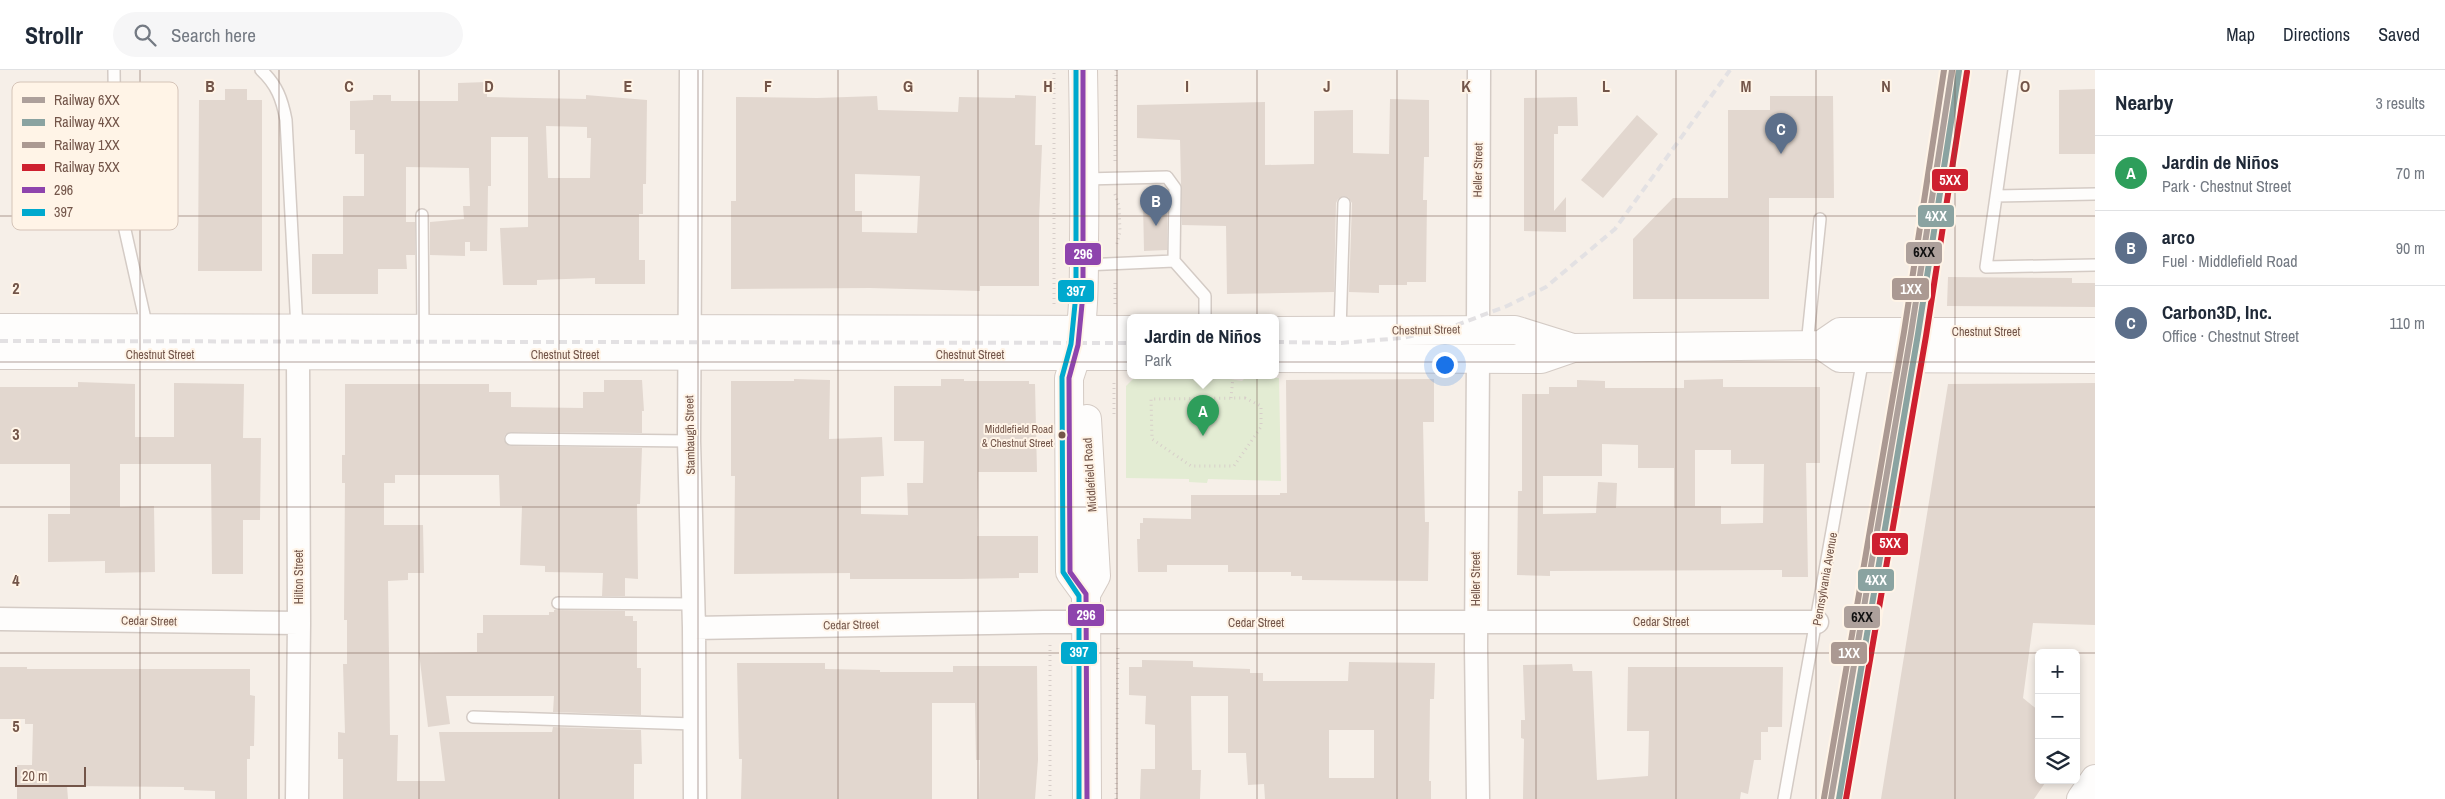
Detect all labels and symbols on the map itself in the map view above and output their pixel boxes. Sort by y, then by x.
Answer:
text: B [205,75,215,97]
text: C [344,75,354,97]
text: D [484,75,494,97]
text: E [624,75,633,97]
text: F [764,75,772,97]
text: G [903,75,913,97]
text: H [1043,75,1053,97]
text: I [1185,75,1189,97]
text: J [1323,75,1331,97]
text: K [1461,75,1471,97]
text: L [1602,75,1610,97]
text: M [1741,75,1752,97]
text: N [1881,75,1891,97]
text: O [2020,75,2030,97]
legend [12,82,178,230]
text: Railway 6XX [54,91,120,109]
text: Railway 4XX [54,113,120,131]
pin: C [1765,113,1797,154]
text: Railway 1XX [54,136,120,154]
street label: Heller Street [1470,142,1486,197]
text: Railway 5XX [54,158,120,176]
line badge: 5XX [1931,168,1969,192]
text: 5XX [1939,171,1961,189]
text: 296 [54,181,73,199]
pin: B [1140,185,1172,226]
text: 397 [54,203,73,221]
line badge: 4XX [1917,204,1955,228]
text: 4XX [1925,207,1947,225]
line badge: 6XX [1905,241,1943,265]
line badge: 296 [1064,242,1102,266]
text: 6XX [1913,243,1935,261]
text: 296 [1073,245,1093,263]
text: 2 [12,277,20,299]
line badge: 1XX [1891,277,1930,301]
line badge: 397 [1057,279,1095,303]
text: 1XX [1900,280,1922,298]
text: 397 [1066,282,1086,300]
street label: Chestnut Street [1392,321,1461,339]
street label: Chestnut Street [1952,324,2020,340]
street label: Chestnut Street [126,347,194,363]
street label: Chestnut Street [531,347,599,363]
street label: Chestnut Street [936,347,1004,363]
your location [1432,352,1458,378]
street label: Stambaugh Street [681,395,699,475]
pin: A [1187,395,1219,436]
place label: Middlefield Road & Chestnut Street [982,422,1053,450]
text: 3 [12,423,20,445]
marker: Middlefield Road & Chestnut Street [1057,430,1067,440]
street label: Middlefield Road [1079,437,1101,513]
street label: Pennsylvania Avenue [1809,531,1841,627]
line badge: 5XX [1871,532,1909,556]
text: 5XX [1879,534,1901,552]
street label: Hilton Street [291,549,307,604]
street label: Heller Street [1468,551,1484,606]
line badge: 4XX [1857,568,1895,592]
text: 4 [12,569,20,591]
text: 4XX [1865,571,1887,589]
line badge: 296 [1067,603,1105,627]
line badge: 6XX [1843,605,1881,629]
text: 296 [1076,606,1096,624]
text: 6XX [1851,608,1873,626]
street label: Cedar Street [121,613,177,629]
street label: Cedar Street [1633,614,1689,630]
street label: Cedar Street [1228,615,1284,631]
street label: Cedar Street [823,617,879,633]
line badge: 397 [1060,641,1098,665]
line badge: 1XX [1830,641,1868,665]
text: 397 [1069,643,1089,661]
text: 1XX [1838,644,1860,662]
text: 5 [12,715,20,737]
scale bar [15,764,86,787]

